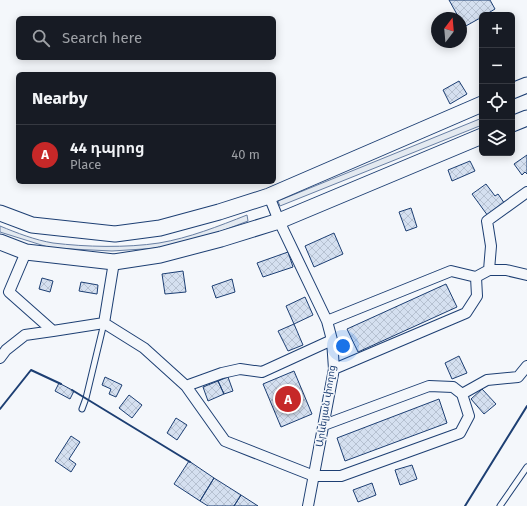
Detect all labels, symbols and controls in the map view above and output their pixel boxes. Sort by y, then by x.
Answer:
north arrow [431,12,467,48]
map controls [479,12,515,156]
button: + [479,12,515,48]
search box [16,16,276,60]
icon: search [30,27,52,49]
text: Search here [62,29,142,47]
button: − [479,48,515,84]
button: locate [479,84,515,120]
text: Nearby [32,88,87,109]
button: layers [479,120,515,156]
text: 44 դպրոց [70,139,145,157]
text: A [41,147,49,162]
text: 40 m [231,147,260,162]
text: Place [70,157,101,172]
your location [333,336,353,356]
street label: Արևելյան փողոց [314,364,338,448]
pin: A [275,384,301,414]

